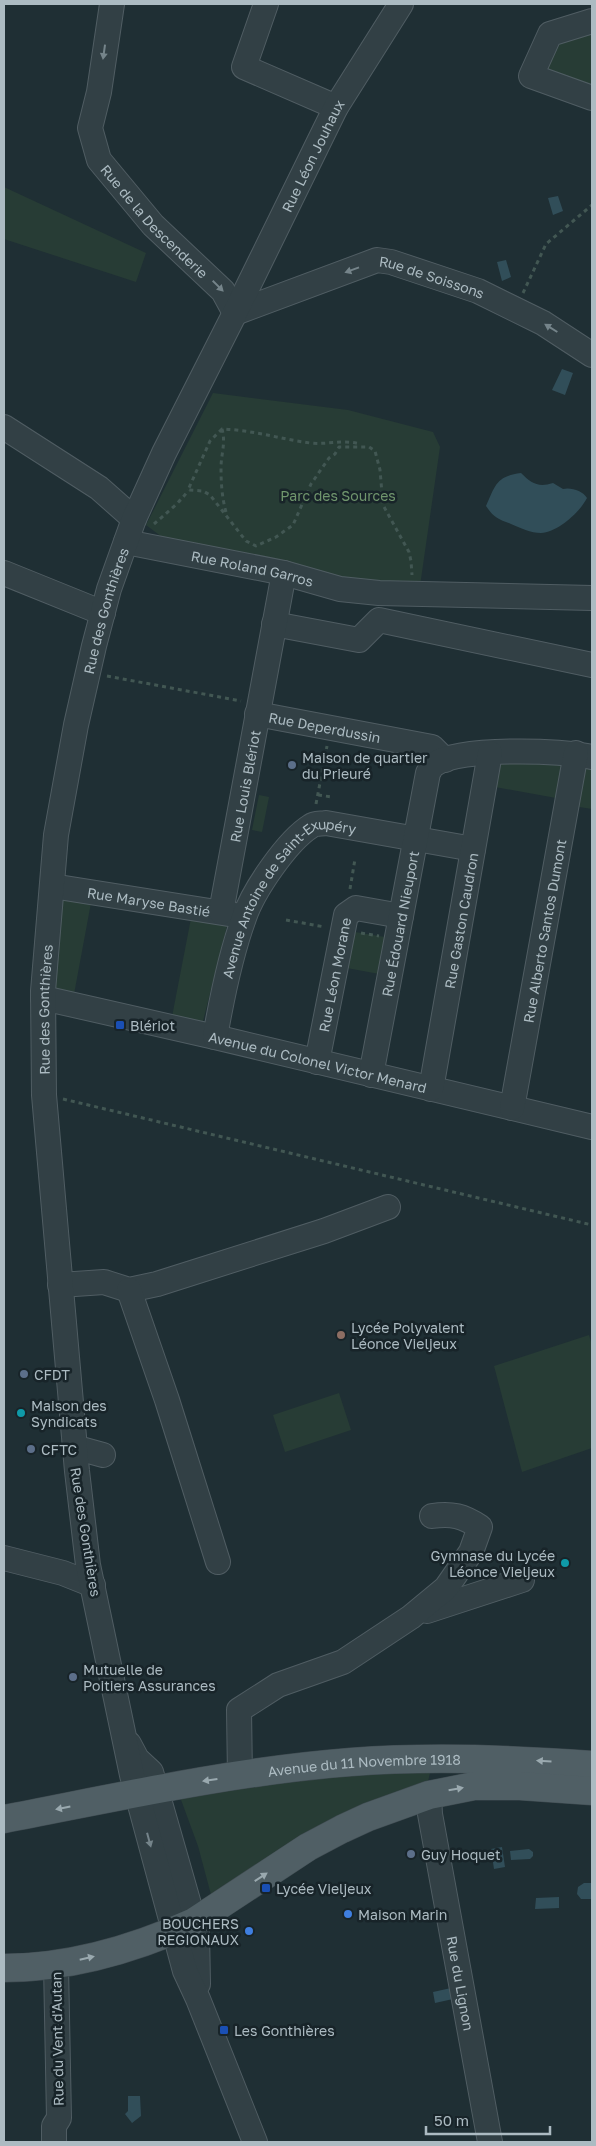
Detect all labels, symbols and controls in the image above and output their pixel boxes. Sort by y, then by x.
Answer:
one-way arrow [100,44,108,60]
street label: Rue Léon Jouhaux [277,96,347,215]
street label: Rue de la Descenderie [98,161,212,281]
street label: Rue de Soissons [378,252,488,302]
one-way arrow [344,266,359,274]
one-way arrow [212,280,224,292]
one-way arrow [545,324,558,333]
park label: Parc des Sources [280,487,396,504]
street label: Rue des Gonthières [79,545,132,675]
street label: Rue Roland Garros [190,546,316,590]
street label: Rue Deperdussin [267,708,382,746]
street label: Rue Louis Blériot [226,729,263,844]
place label: Maison de quartier du Prieuré [302,749,428,782]
marker: Maison de quartier du Prieuré [286,759,298,771]
street label: Avenue Antoine de Saint-Exupéry [218,815,358,980]
street label: Rue Alberto Santos Dumont [519,838,569,1024]
street label: Rue Édouard Nieuport [377,849,422,998]
street label: Rue Gaston Caudron [440,851,481,990]
street label: Rue Maryse Bastié [86,883,212,919]
street label: Rue Léon Morane [315,916,354,1033]
street label: Rue des Gonthières [35,944,55,1075]
place label: Blériot [130,1017,175,1034]
marker: Blériot [114,1019,126,1031]
street label: Avenue du Colonel Victor Menard [207,1027,428,1096]
place label: Lycée Polyvalent Léonce Vieljeux [351,1319,465,1352]
marker: Lycée Polyvalent Léonce Vieljeux [335,1329,347,1341]
place label: CFDT [34,1366,70,1383]
marker: CFDT [18,1368,30,1380]
place label: Maison des Syndicats [31,1397,107,1430]
marker: Maison des Syndicats [15,1407,27,1419]
place label: CFTC [41,1441,77,1458]
marker: CFTC [25,1443,37,1455]
street label: Rue des Gonthières [67,1466,105,1598]
place label: Gymnase du Lycée Léonce Vieljeux [430,1547,555,1580]
marker: Gymnase du Lycée Léonce Vieljeux [559,1557,571,1569]
place label: Mutuelle de Poitiers Assurances [83,1661,216,1694]
marker: Mutuelle de Poitiers Assurances [67,1671,79,1683]
street label: Avenue du 11 Novembre 1918 [267,1750,461,1779]
one-way arrow [535,1757,551,1765]
one-way arrow [202,1776,218,1784]
one-way arrow [448,1785,464,1793]
one-way arrow [55,1804,71,1812]
one-way arrow [146,1832,154,1847]
place label: Guy Hoquet [421,1846,501,1863]
marker: Guy Hoquet [405,1848,417,1860]
one-way arrow [255,1873,268,1882]
place label: Lycée Vieljeux [276,1880,372,1897]
marker: Lycée Vieljeux [260,1882,272,1894]
place label: Maison Marin [358,1906,447,1923]
marker: Maison Marin [342,1908,354,1920]
place label: BOUCHERS REGIONAUX [157,1915,239,1948]
marker: BOUCHERS REGIONAUX [243,1925,255,1937]
street label: Rue du Lignon [444,1934,478,2032]
one-way arrow [79,1954,94,1962]
street label: Rue du Vent d'Autan [47,1972,67,2106]
place label: Les Gonthières [234,2022,335,2039]
marker: Les Gonthières [218,2024,230,2036]
scale bar [426,2104,550,2136]
text: 50 m [434,2111,469,2129]

